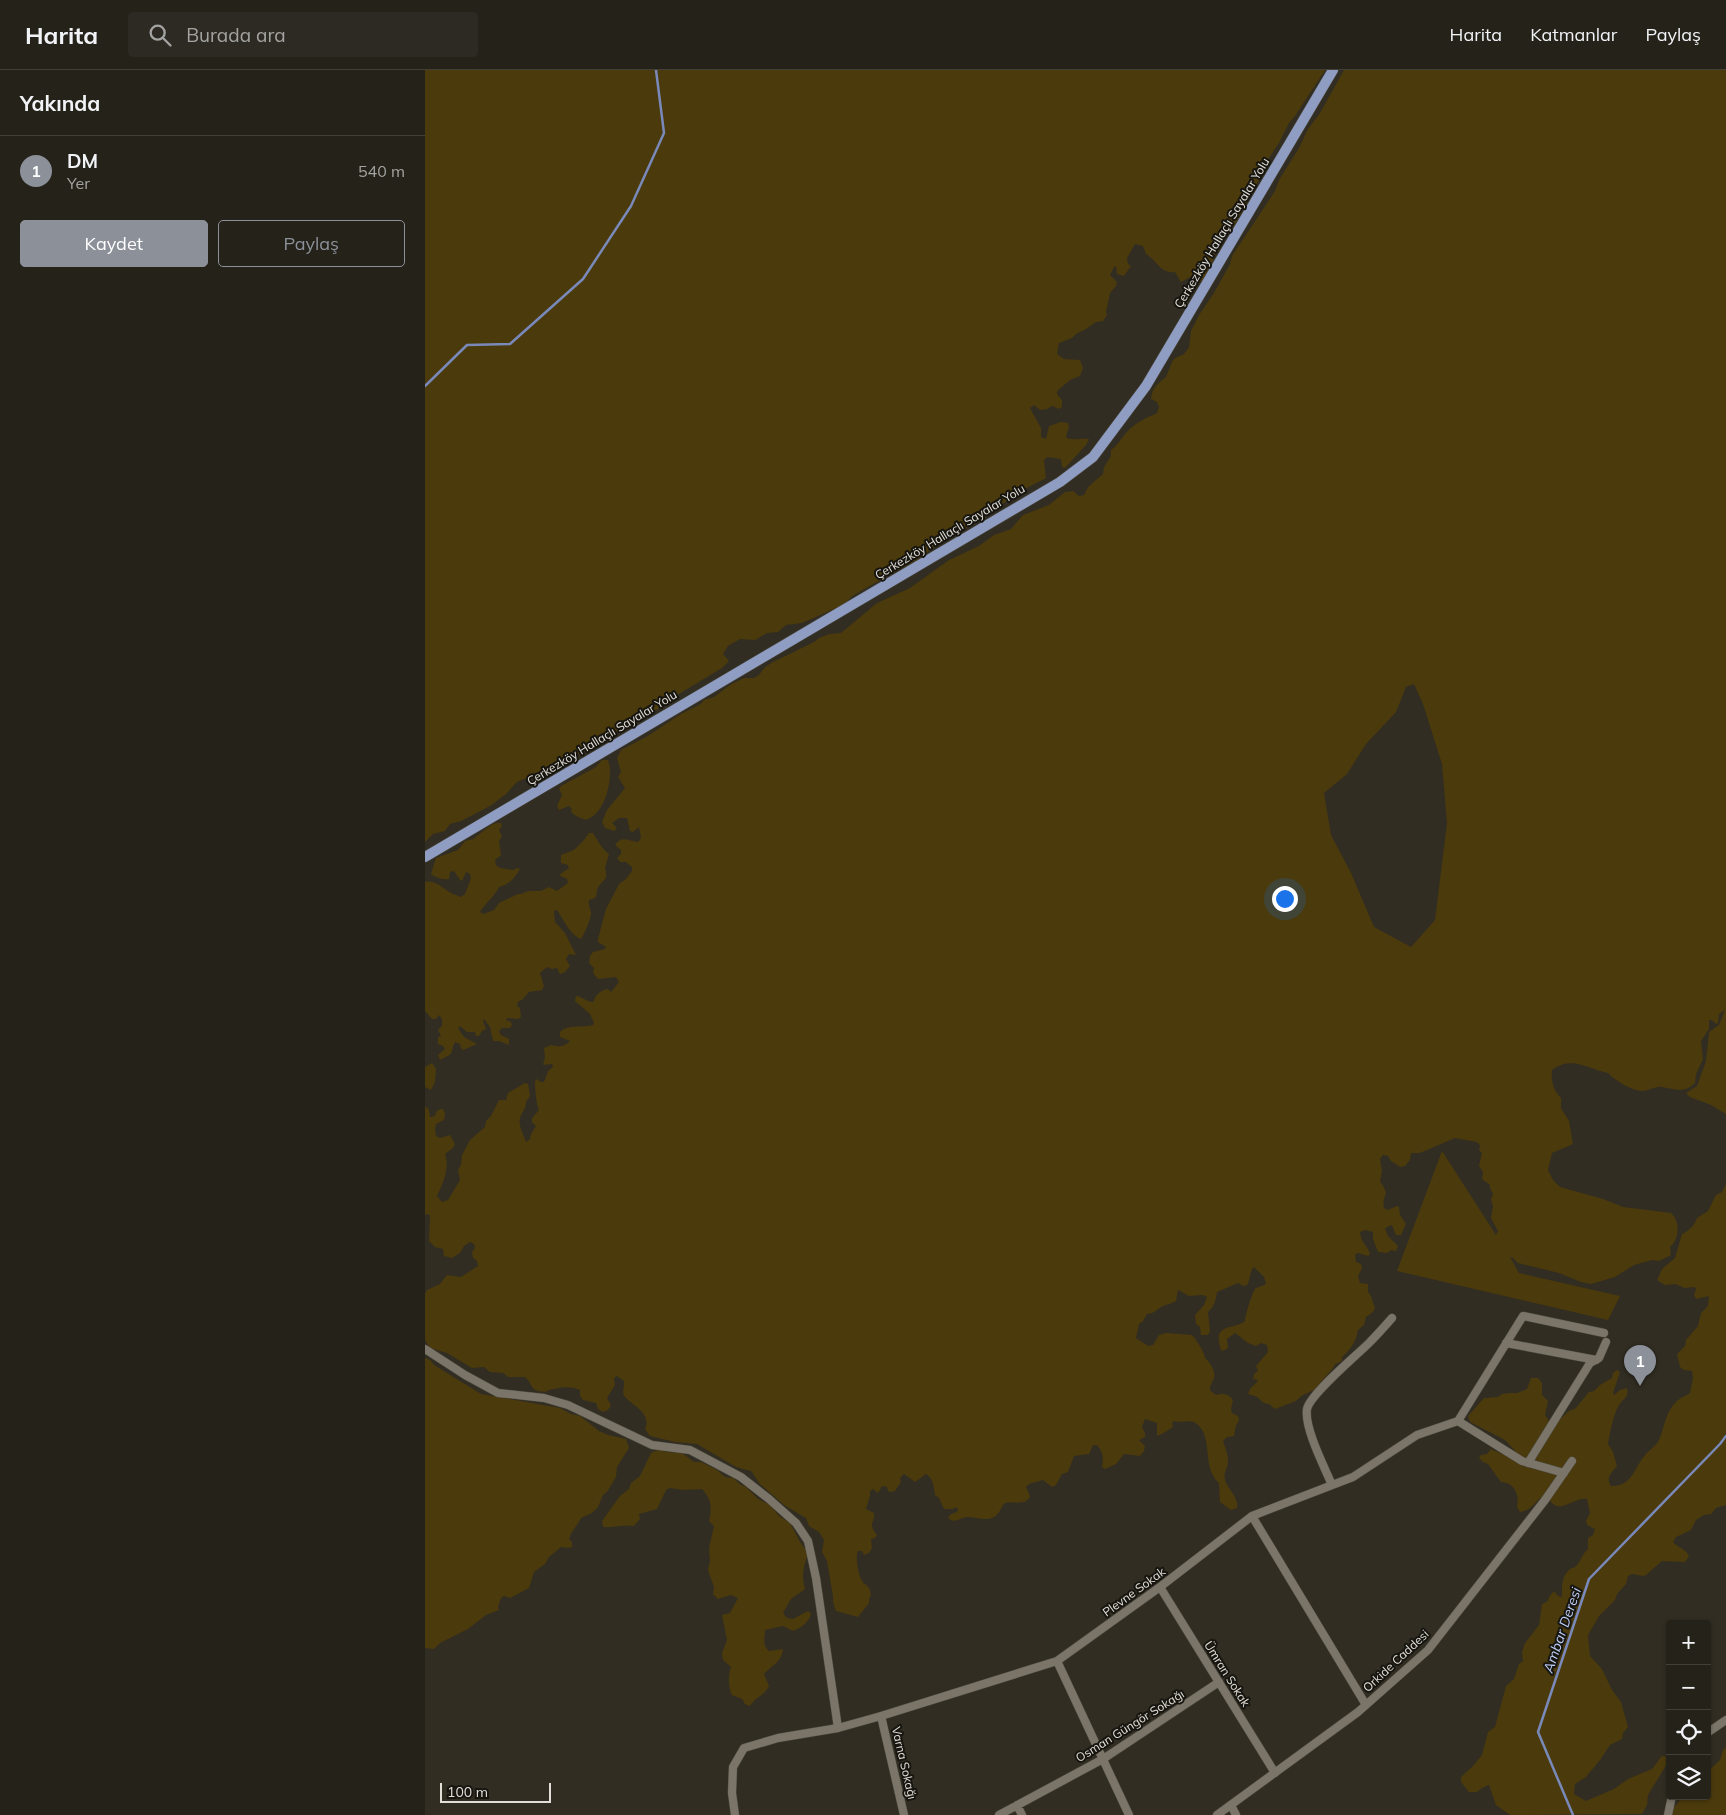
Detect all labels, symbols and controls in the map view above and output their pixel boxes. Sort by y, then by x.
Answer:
search box [128,12,478,57]
text: Harita [25,20,98,50]
icon: search [146,21,174,49]
text: Burada ara [186,23,286,47]
text: Harita [1450,23,1502,46]
text: Katmanlar [1530,23,1617,46]
text: Paylaş [1645,23,1701,46]
text: Yakında [20,90,100,116]
text: DM [67,149,98,173]
street label: Çerkezköy Hallaçlı Sayalar Yolu [1171,155,1272,310]
text: 1 [31,161,41,181]
text: 540 m [358,161,405,181]
text: Yer [67,173,90,193]
button: Kaydet [20,220,208,267]
button: Paylaş [218,220,405,267]
street label: Çerkezköy Hallaçlı Sayalar Yolu [872,481,1027,582]
street label: Çerkezköy Hallaçlı Sayalar Yolu [524,687,679,788]
your location [1272,886,1298,912]
pin: 1 [1624,1345,1656,1386]
street label: Plevne Sokak [1099,1563,1169,1619]
water label: Ambar Deresi [1539,1584,1585,1676]
map controls [1666,1620,1711,1800]
button: + [1666,1620,1711,1665]
street label: Orkide Caddesi [1360,1626,1432,1695]
street label: Ümran Sokak [1201,1638,1254,1710]
button: − [1666,1665,1711,1710]
street label: Osman Güngör Sokağı [1073,1686,1187,1765]
button: locate [1666,1710,1711,1755]
street label: Varna Sokağı [889,1725,920,1801]
button: layers [1666,1755,1711,1800]
scale bar [440,1780,551,1803]
text: 100 m [447,1783,488,1801]

